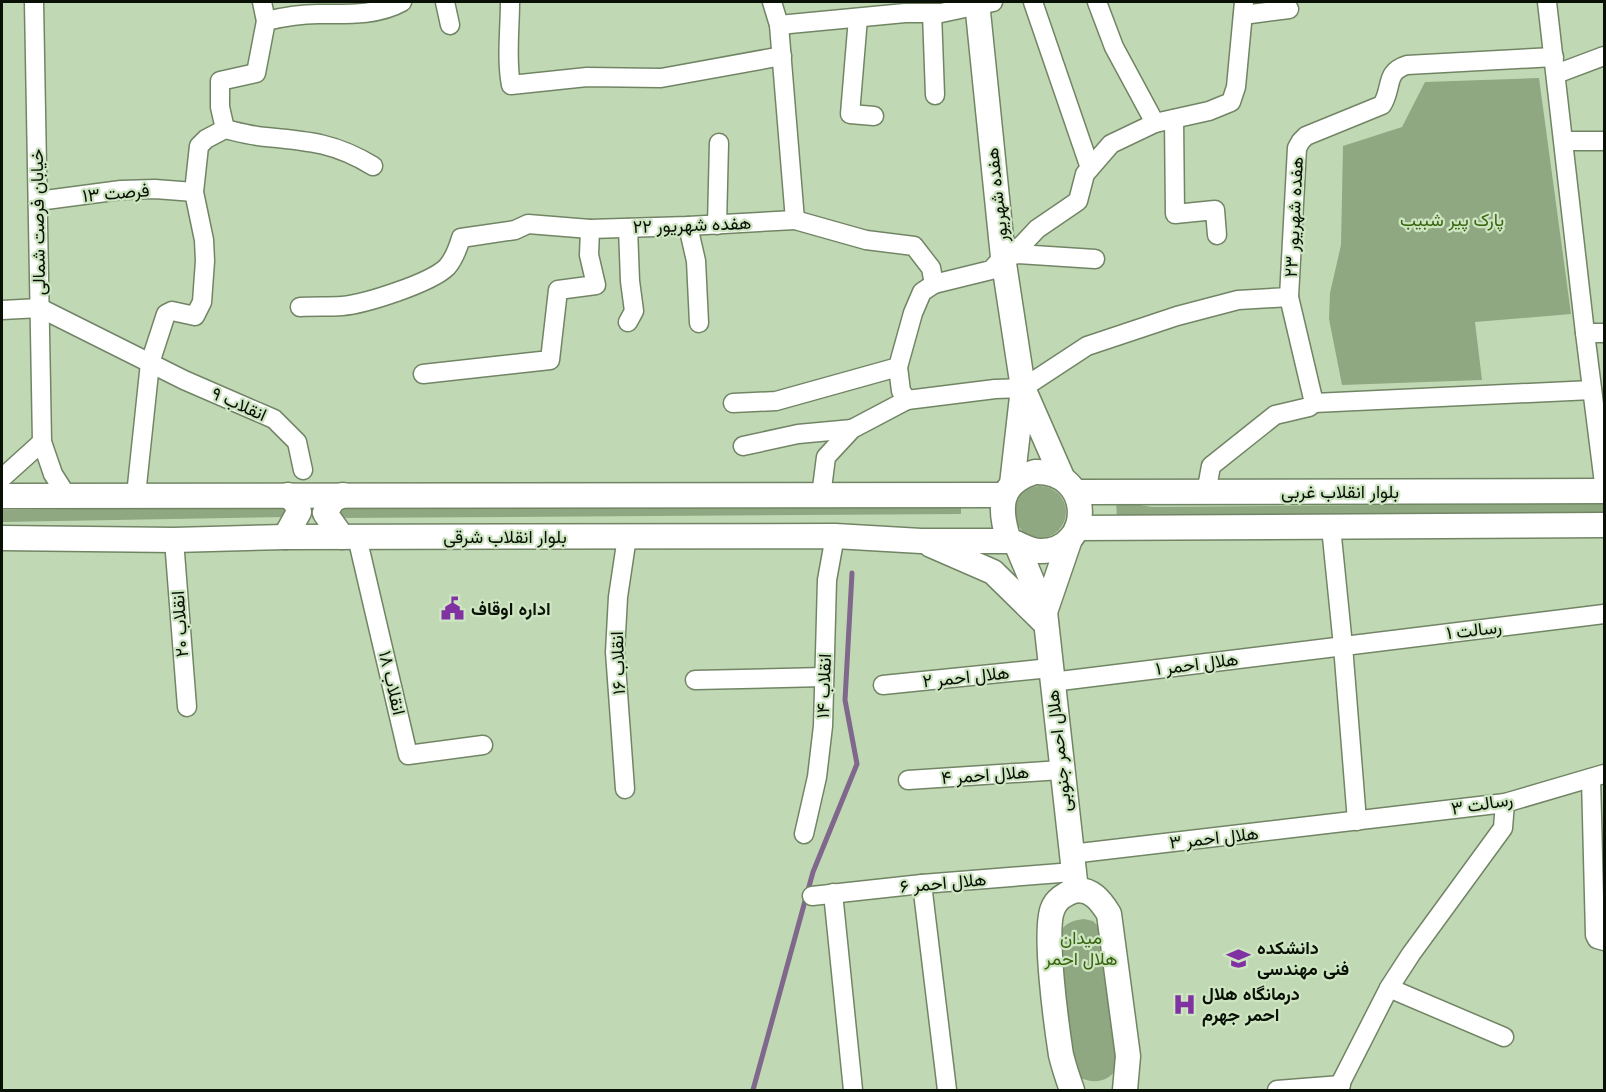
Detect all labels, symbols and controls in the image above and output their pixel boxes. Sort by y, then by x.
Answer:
street label: هفده شهریور [981,147,1013,244]
street label: خیابان فرصت شمالی [26,149,50,295]
street label: هفده شهریور ۲۳ [1280,156,1308,278]
street label: فرصت ۱۳ [81,179,151,207]
park label: پارک پیر شبیب [1400,209,1504,232]
street label: هفده شهریور ۲۲ [632,212,752,238]
street label: انقلاب ۹ [208,382,270,426]
street label: بلوار انقلاب غربی [1281,481,1399,503]
street label: بلوار انقلاب شرقی [443,526,567,548]
street label: انقلاب ۲۰ [167,590,193,658]
public building icon: اداره اوقاف [440,596,466,622]
place label: اداره اوقاف [471,598,551,620]
street label: رسالت ۱ [1445,616,1503,644]
street label: انقلاب ۱۶ [606,631,630,695]
street label: هلال احمر ۱ [1154,648,1240,680]
street label: انقلاب ۱۸ [374,649,410,717]
street label: انقلاب ۱۴ [812,653,836,719]
street label: هلال احمر ۲ [921,662,1011,692]
street label: هلال احمر جنوبی [1042,689,1076,813]
street label: هلال احمر ۴ [940,761,1030,789]
street label: رسالت ۳ [1450,788,1514,820]
street label: هلال احمر ۳ [1168,822,1260,854]
street label: هلال احمر ۶ [899,868,987,898]
park label: میدان هلال احمر [1043,927,1118,970]
place label: دانشکده فنی مهندسی [1257,937,1349,980]
school or university icon: دانشکده فنی مهندسی [1226,945,1252,971]
place label: درمانگاه هلال احمر جهرم [1202,983,1300,1027]
hospital icon: درمانگاه هلال احمر جهرم [1171,991,1197,1017]

